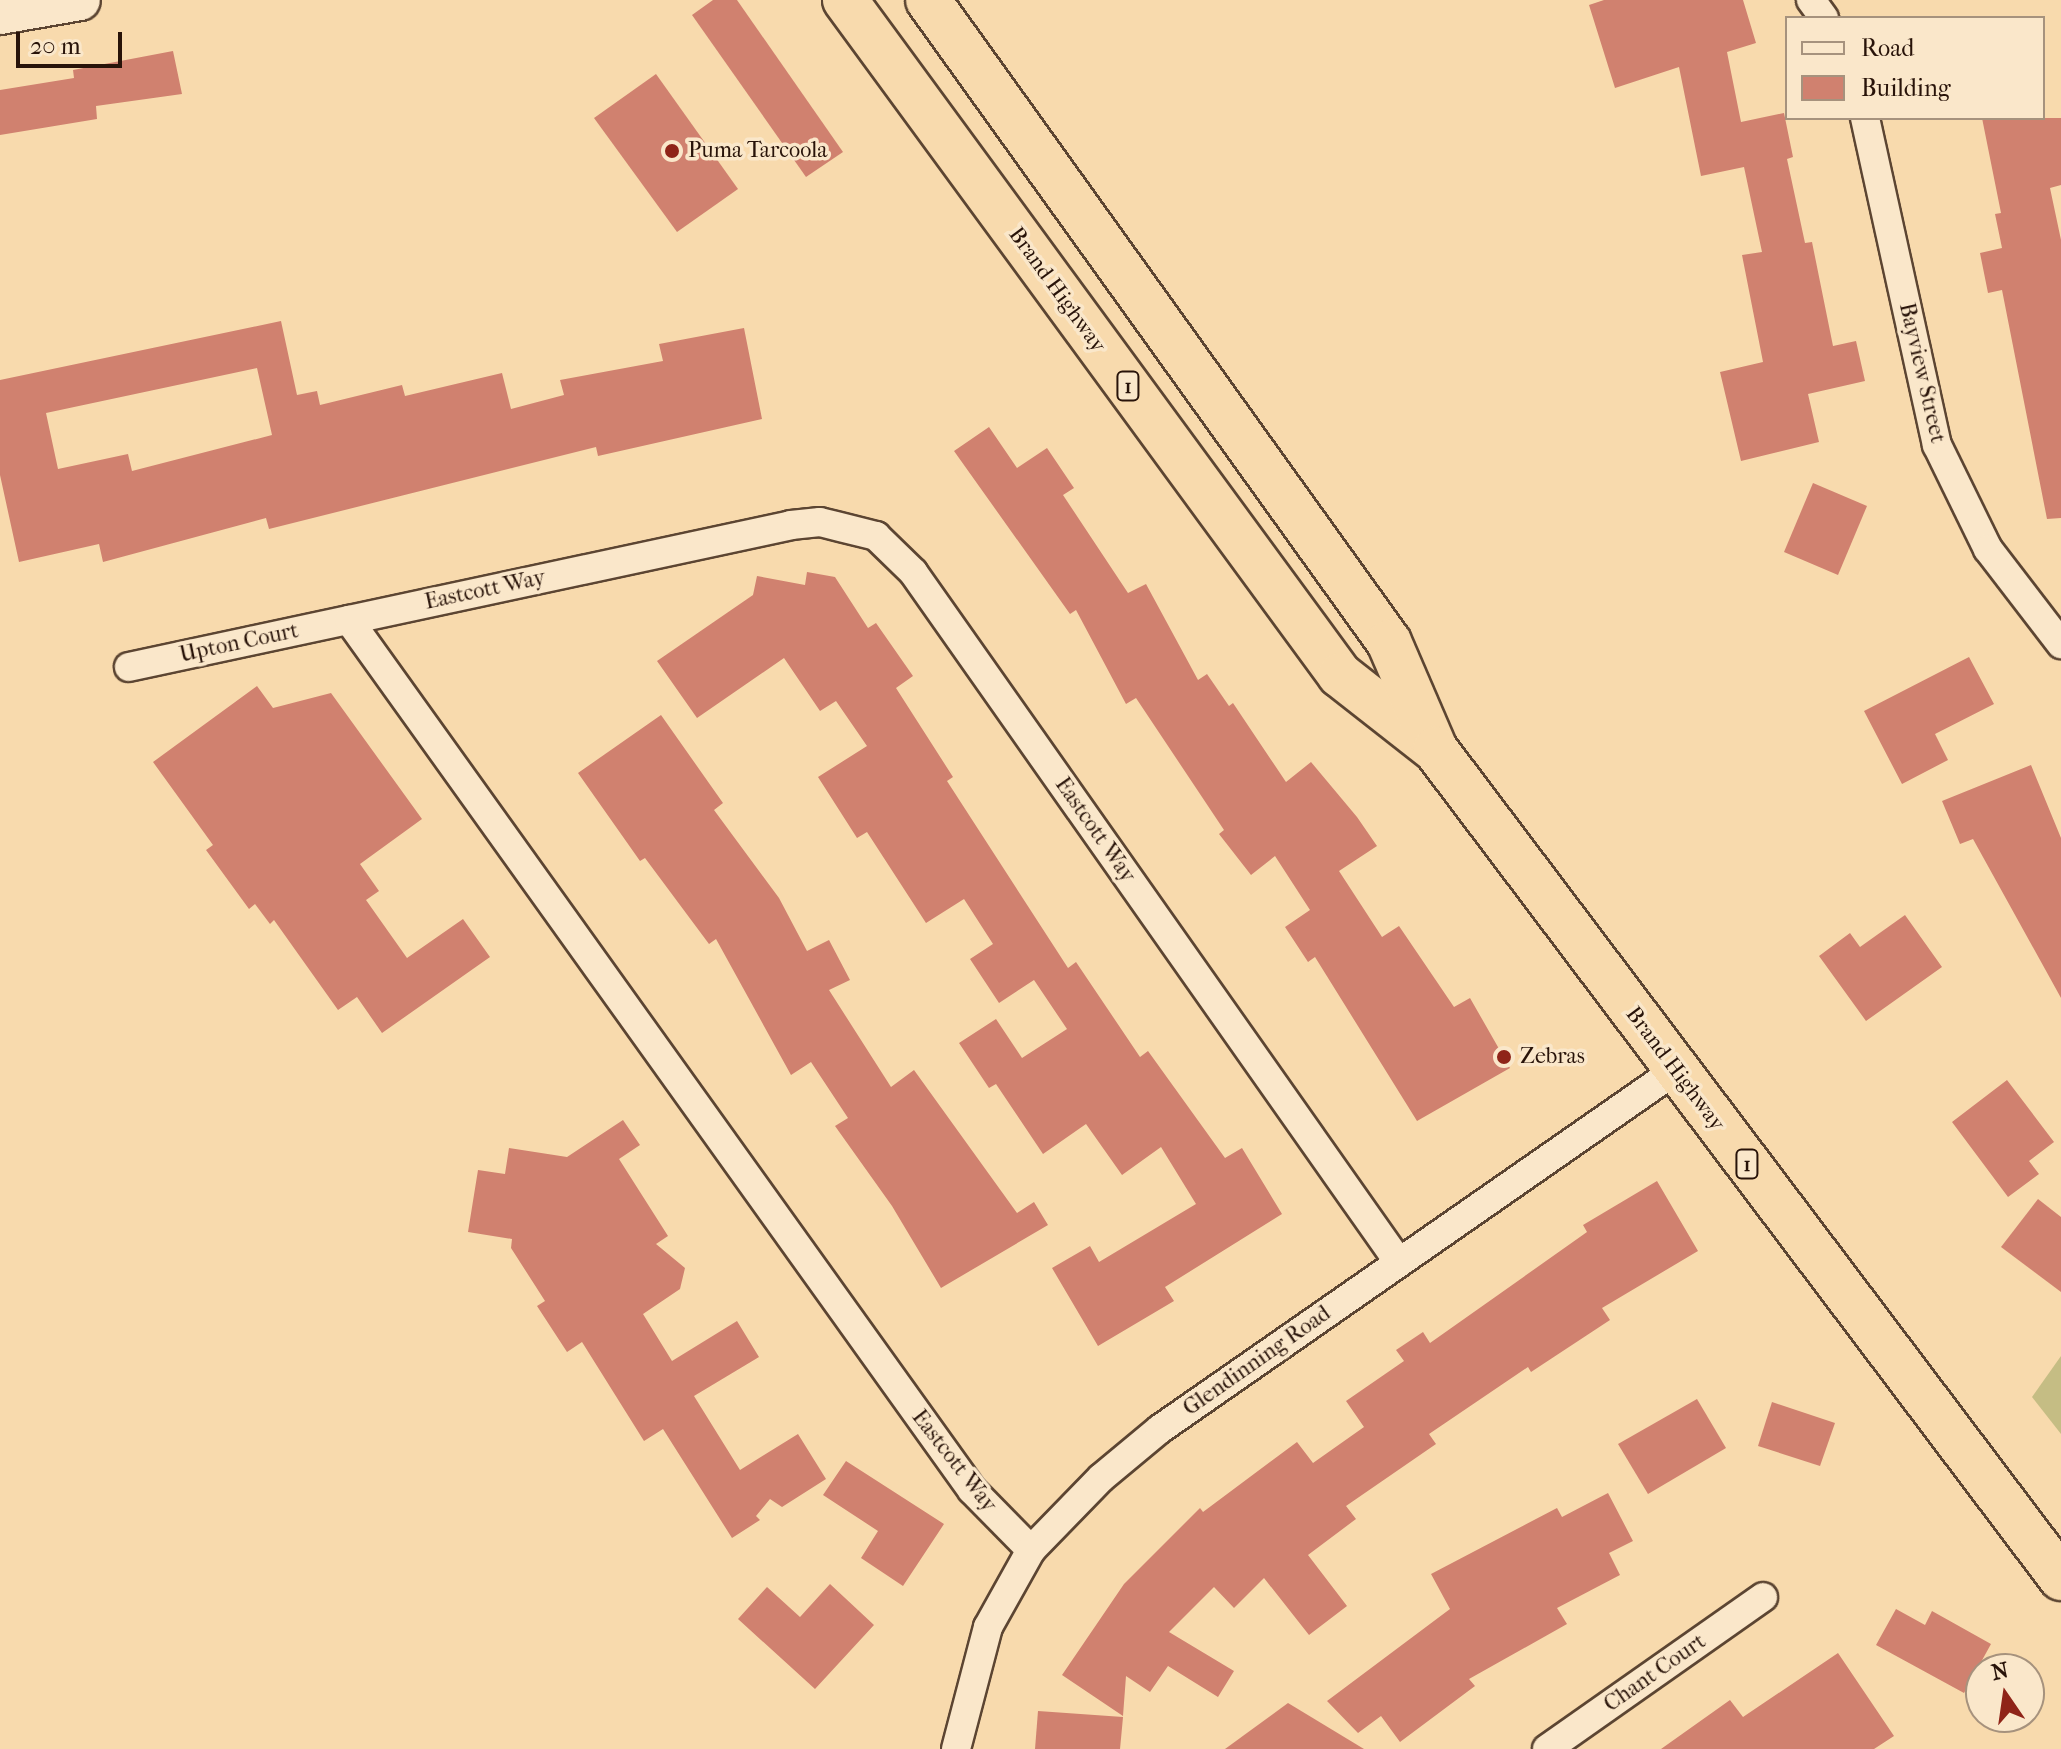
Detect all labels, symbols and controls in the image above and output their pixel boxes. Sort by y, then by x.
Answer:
scale bar [20,16,126,66]
legend [1785,16,2045,120]
text: 20 m [30,32,81,60]
text: Road [1861,34,1914,62]
text: Building [1861,74,1951,102]
place label: Puma Tarcoola [688,138,827,164]
marker: Puma Tarcoola [663,142,681,160]
street label: Brand Highway [1003,222,1111,358]
street label: Bayview Street [1893,300,1951,446]
road number: 1 [1116,370,1140,402]
street label: Eastcott Way [422,564,548,616]
street label: Upton Court [177,618,301,668]
street label: Eastcott Way [1049,772,1141,888]
street label: Brand Highway [1620,1002,1730,1136]
place label: Zebras [1520,1044,1585,1070]
marker: Zebras [1495,1048,1513,1066]
road number: 1 [1735,1148,1759,1180]
street label: Glendinning Road [1178,1300,1336,1422]
street label: Eastcott Way [906,1405,1002,1517]
street label: Chant Court [1599,1628,1711,1718]
north arrow [1965,1653,2045,1733]
text: N [1989,1657,2011,1686]

